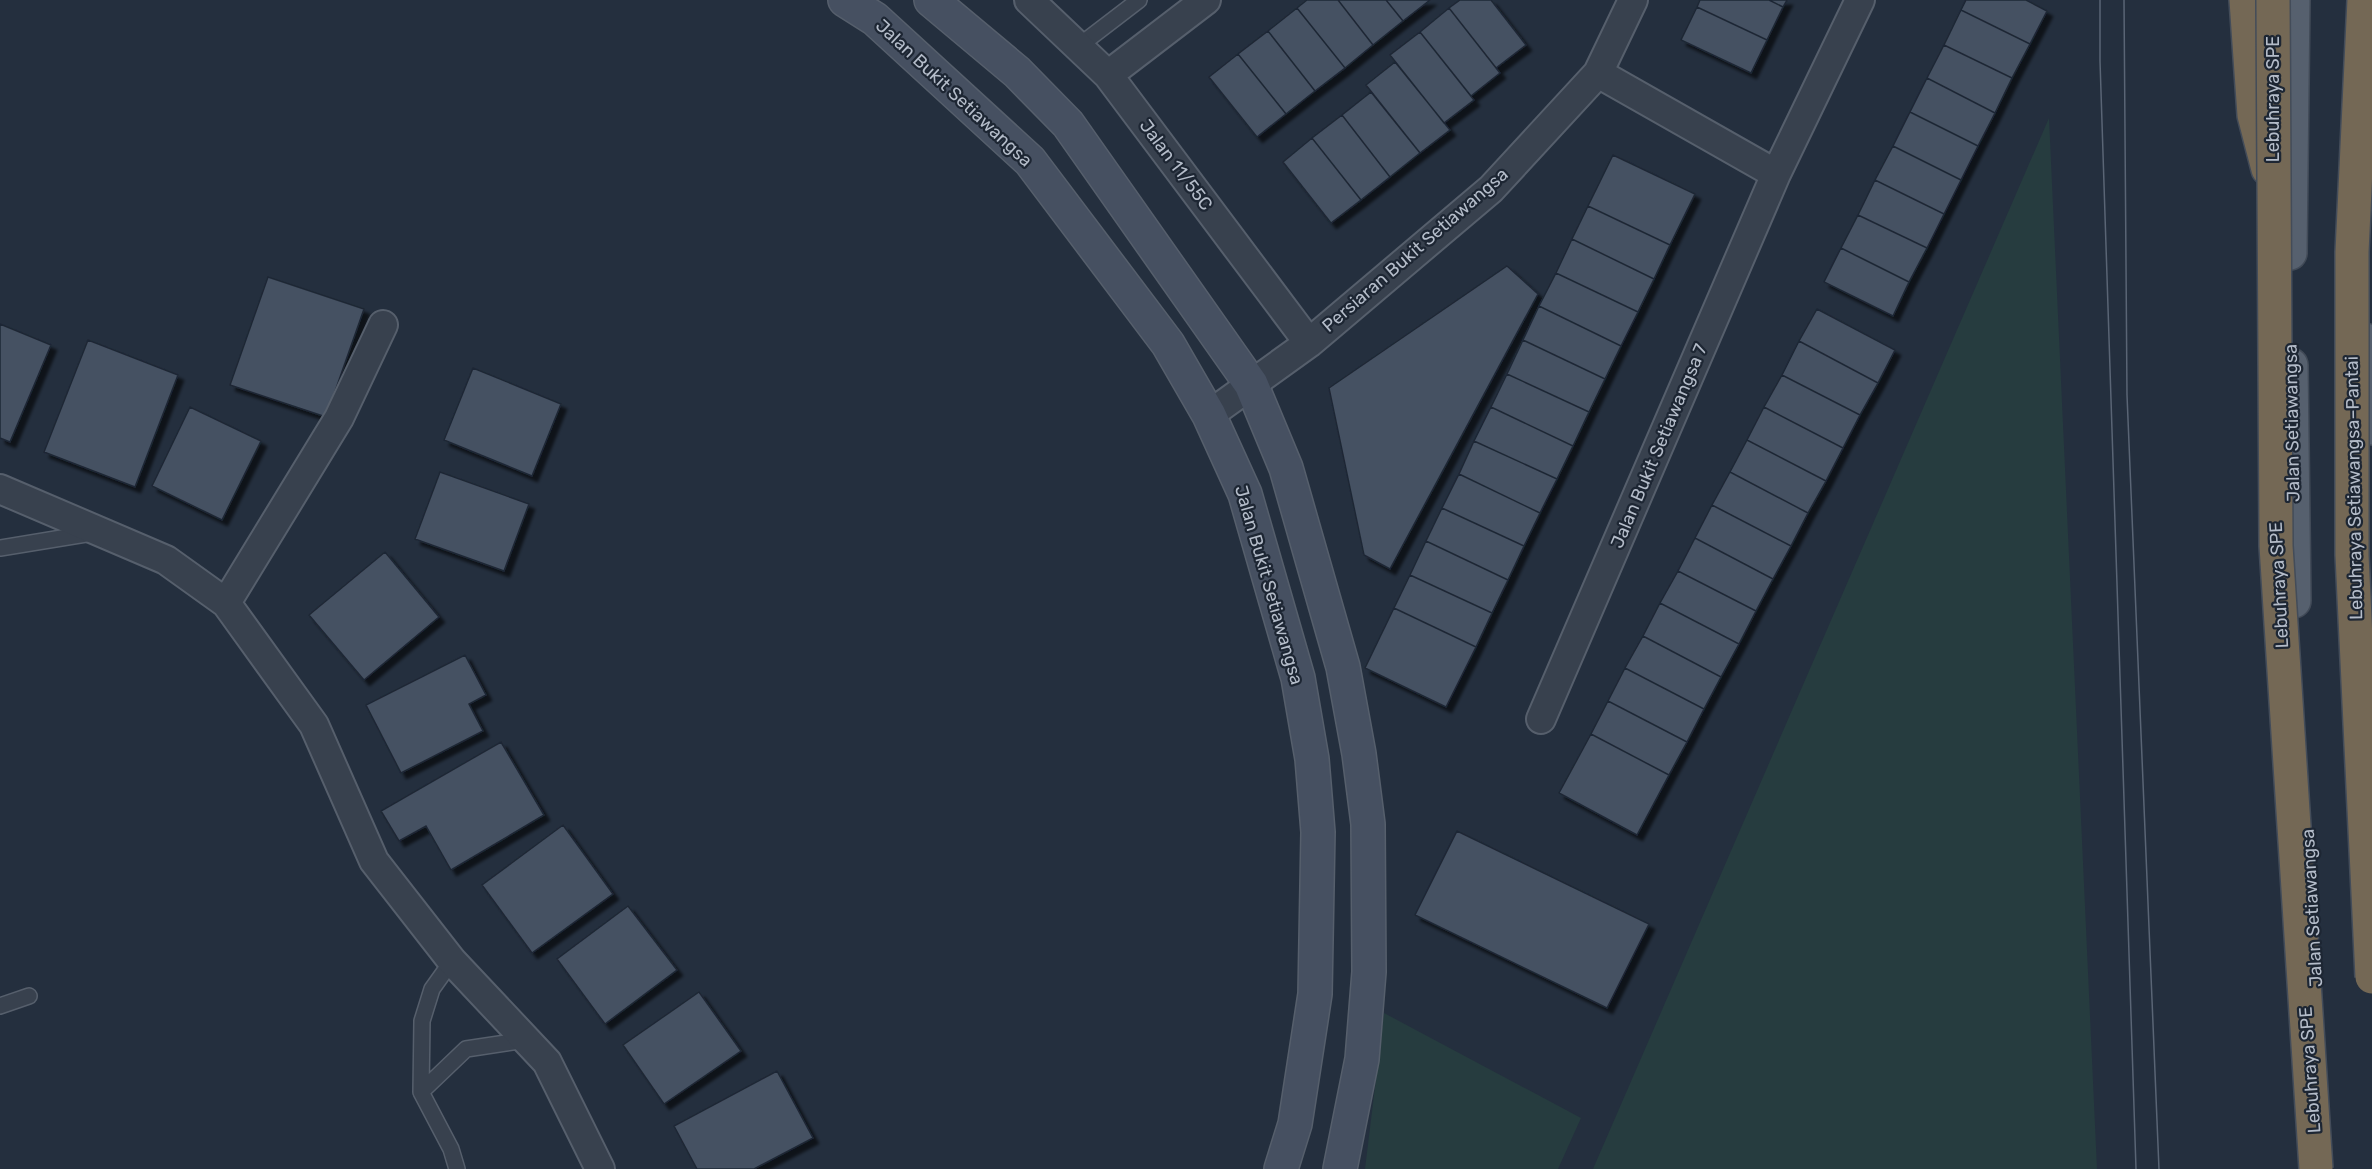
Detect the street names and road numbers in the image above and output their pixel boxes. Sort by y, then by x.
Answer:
street label: Jalan Bukit Setiawangsa [871,15,1037,171]
street label: Lebuhraya SPE [2262,36,2284,162]
street label: Jalan 11/55C [1135,115,1217,215]
street label: Persiaran Bukit Setiawangsa [1318,163,1512,337]
street label: Jalan Bukit Setiawangsa 7 [1606,341,1712,551]
street label: Jalan Setiawangsa [2280,344,2304,502]
street label: Lebuhraya Setiawangsa–Pantai [2341,356,2367,620]
street label: Jalan Bukit Setiawangsa [1230,483,1308,687]
street label: Lebuhraya SPE [2265,521,2293,649]
street label: Jalan Setiawangsa [2297,828,2327,988]
street label: Lebuhraya SPE [2295,1006,2325,1134]

